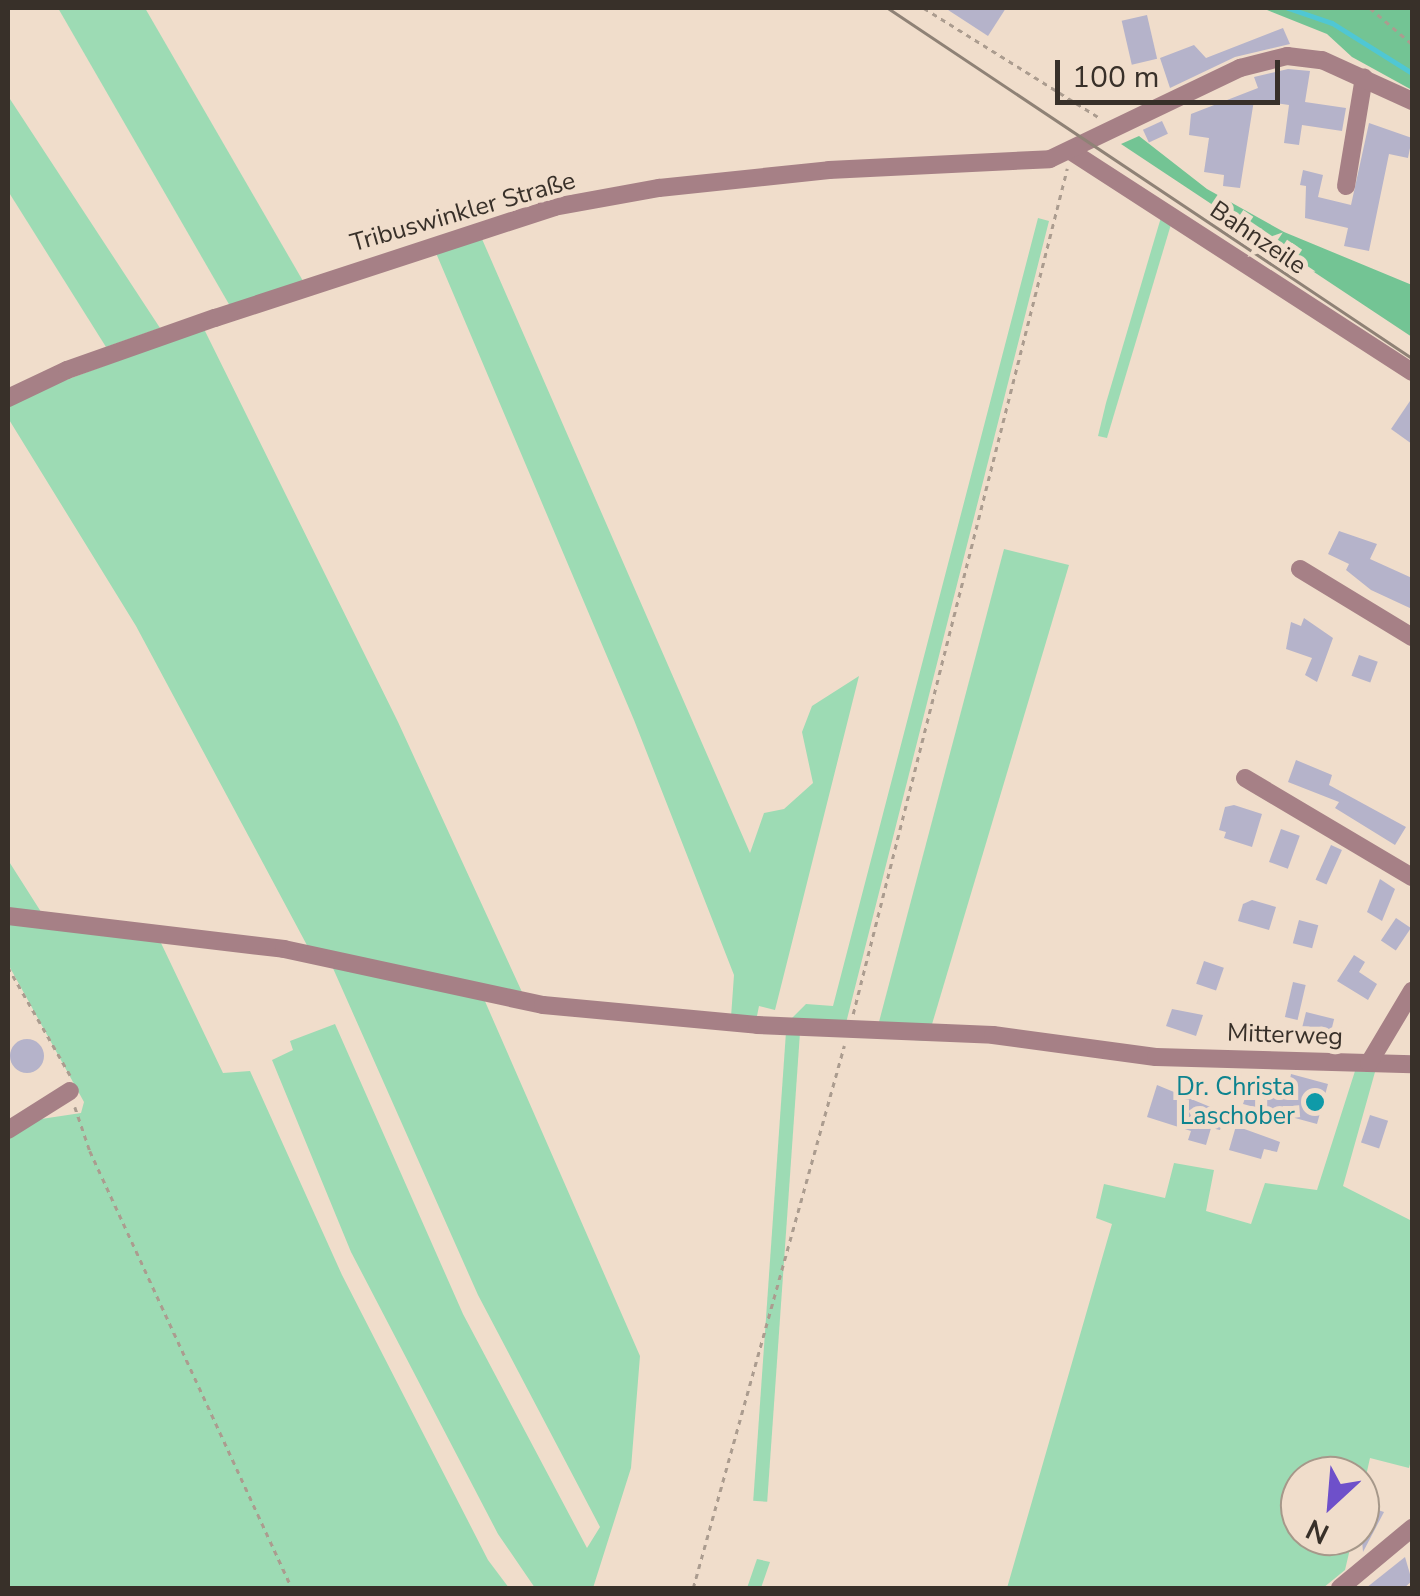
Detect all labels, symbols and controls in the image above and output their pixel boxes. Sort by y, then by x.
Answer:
scale bar [1060,40,1285,102]
text: 100 m [1072,57,1159,98]
street label: Tribuswinkler Straße [347,166,579,258]
street label: Bahnzeile [1204,195,1312,281]
street label: Mitterweg [1227,1018,1343,1052]
place label: Dr. Christa Laschober [1176,1073,1295,1132]
marker: Dr. Christa Laschober [1304,1091,1326,1113]
north arrow [1280,1456,1380,1556]
text: N [1300,1510,1335,1553]

